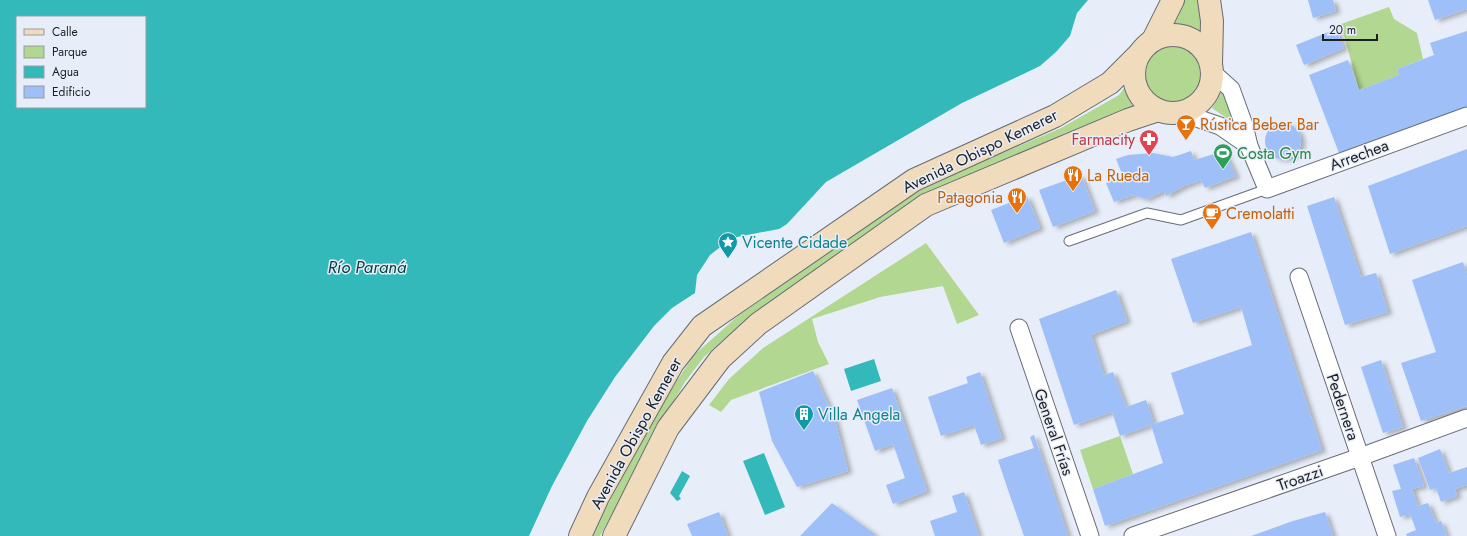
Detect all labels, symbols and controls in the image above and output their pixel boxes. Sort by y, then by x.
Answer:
legend [16,16,146,108]
scale bar [1323,16,1377,42]
text: 20 m [1329,21,1356,39]
text: Calle [52,23,78,41]
text: Parque [52,43,87,61]
text: Agua [52,63,79,81]
text: Edificio [52,83,91,101]
street label: Avenida Obispo Kemerer [898,103,1062,199]
bar icon: Rústica Beber Bar [1175,113,1197,141]
place label: Rústica Beber Bar [1200,113,1319,136]
place label: Farmacity [1071,128,1136,151]
pharmacy icon: Farmacity [1138,128,1160,156]
street label: Arrechea [1326,134,1392,176]
sports icon: Costa Gym [1212,142,1234,170]
place label: Costa Gym [1237,142,1312,165]
restaurant icon: La Rueda [1062,164,1084,192]
place label: La Rueda [1087,164,1149,187]
place label: Patagonia [937,186,1003,209]
restaurant icon: Patagonia [1006,186,1028,214]
cafe icon: Cremolatti [1201,202,1223,230]
place label: Cremolatti [1226,202,1295,225]
place icon: Vicente Cidade [717,231,739,259]
place label: Vicente Cidade [742,231,847,254]
water label: Río Paraná [328,255,407,279]
street label: Avenida Obispo Kemerer [585,352,688,513]
street label: Pedernera [1321,371,1365,443]
street label: General Frías [1028,386,1080,478]
building icon: Villa Angela [793,403,815,431]
place label: Villa Angela [818,403,900,426]
street label: Troazzi [1274,459,1326,497]

